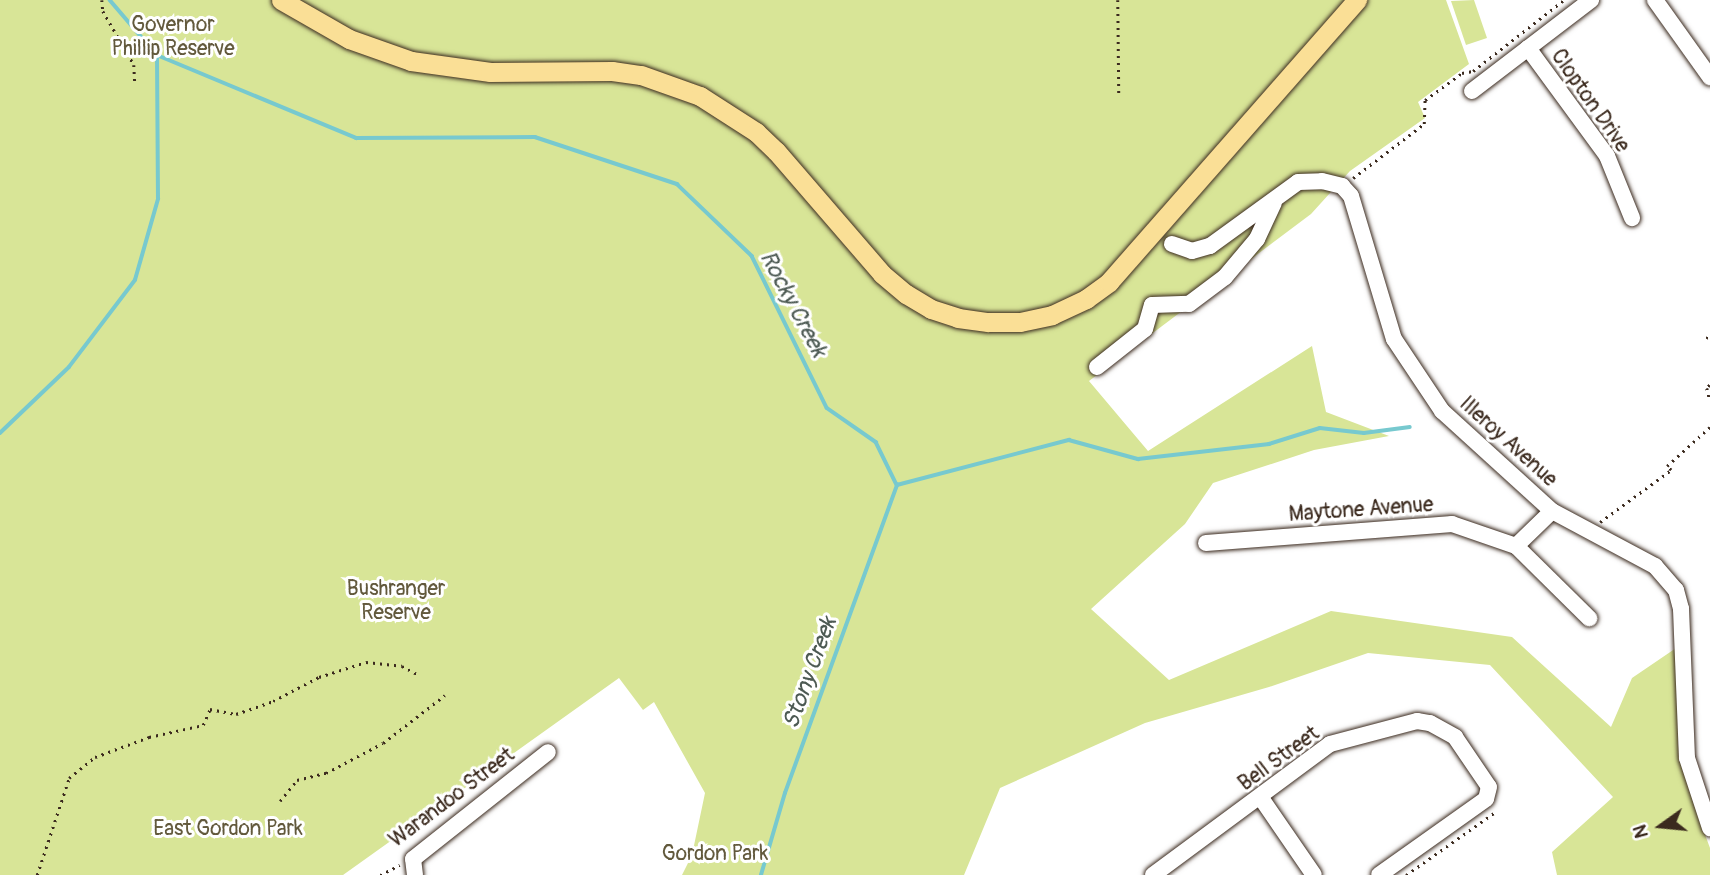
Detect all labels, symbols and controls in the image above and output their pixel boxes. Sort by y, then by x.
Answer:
park label: Governor Phillip Reserve [111,12,235,62]
street label: Clopton Drive [1545,45,1635,157]
water label: Rocky Creek [754,246,832,362]
street label: Illeroy Avenue [1454,392,1562,492]
street label: Maytone Avenue [1288,492,1434,528]
park label: Bushranger Reserve [347,576,445,626]
water label: Stony Creek [777,614,843,732]
street label: Bell Street [1234,721,1324,797]
street label: Warandoo Street [384,743,520,853]
north arrow [1626,791,1696,861]
park label: East Gordon Park [153,816,303,842]
text: N [1627,822,1654,841]
park label: Gordon Park [662,841,768,867]

